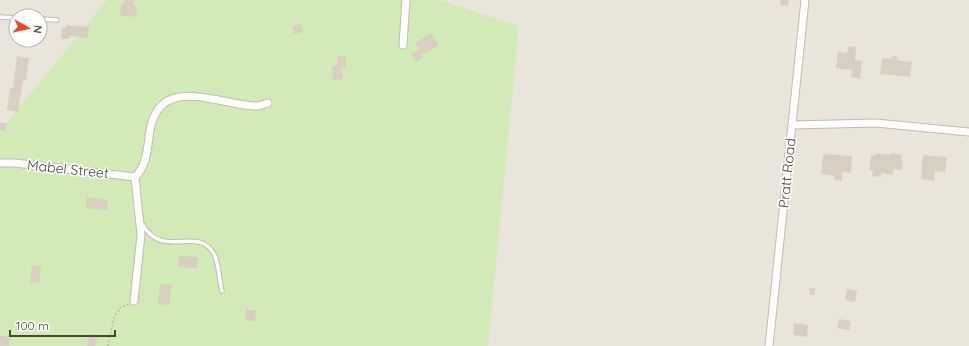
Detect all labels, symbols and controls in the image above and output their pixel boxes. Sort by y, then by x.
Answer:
north arrow [8,8,48,48]
text: N [30,24,45,34]
street label: Pratt Road [774,137,800,209]
street label: Mabel Street [26,156,110,182]
scale bar [10,312,115,338]
text: 100 m [16,318,49,333]

